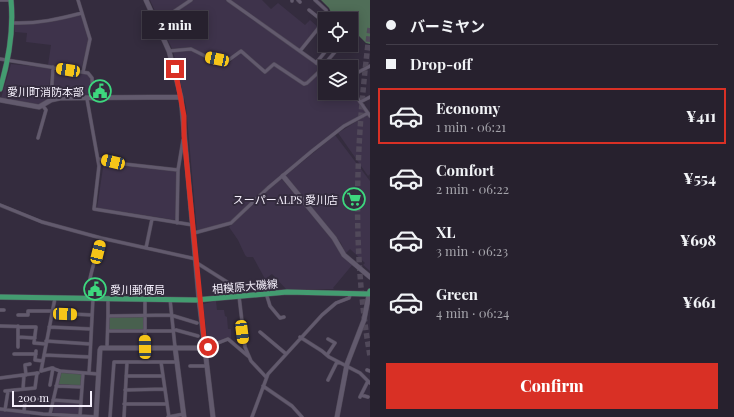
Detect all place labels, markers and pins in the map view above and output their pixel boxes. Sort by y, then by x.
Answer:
public building icon: 愛川町消防本部 [87,78,113,104]
place label: 愛川町消防本部 [7,84,84,99]
supermarket icon: スーパーALPS 愛川店 [341,186,367,212]
place label: スーパーALPS 愛川店 [233,192,338,207]
public building icon: 愛川郵便局 [82,276,108,302]
place label: 愛川郵便局 [110,282,165,297]

